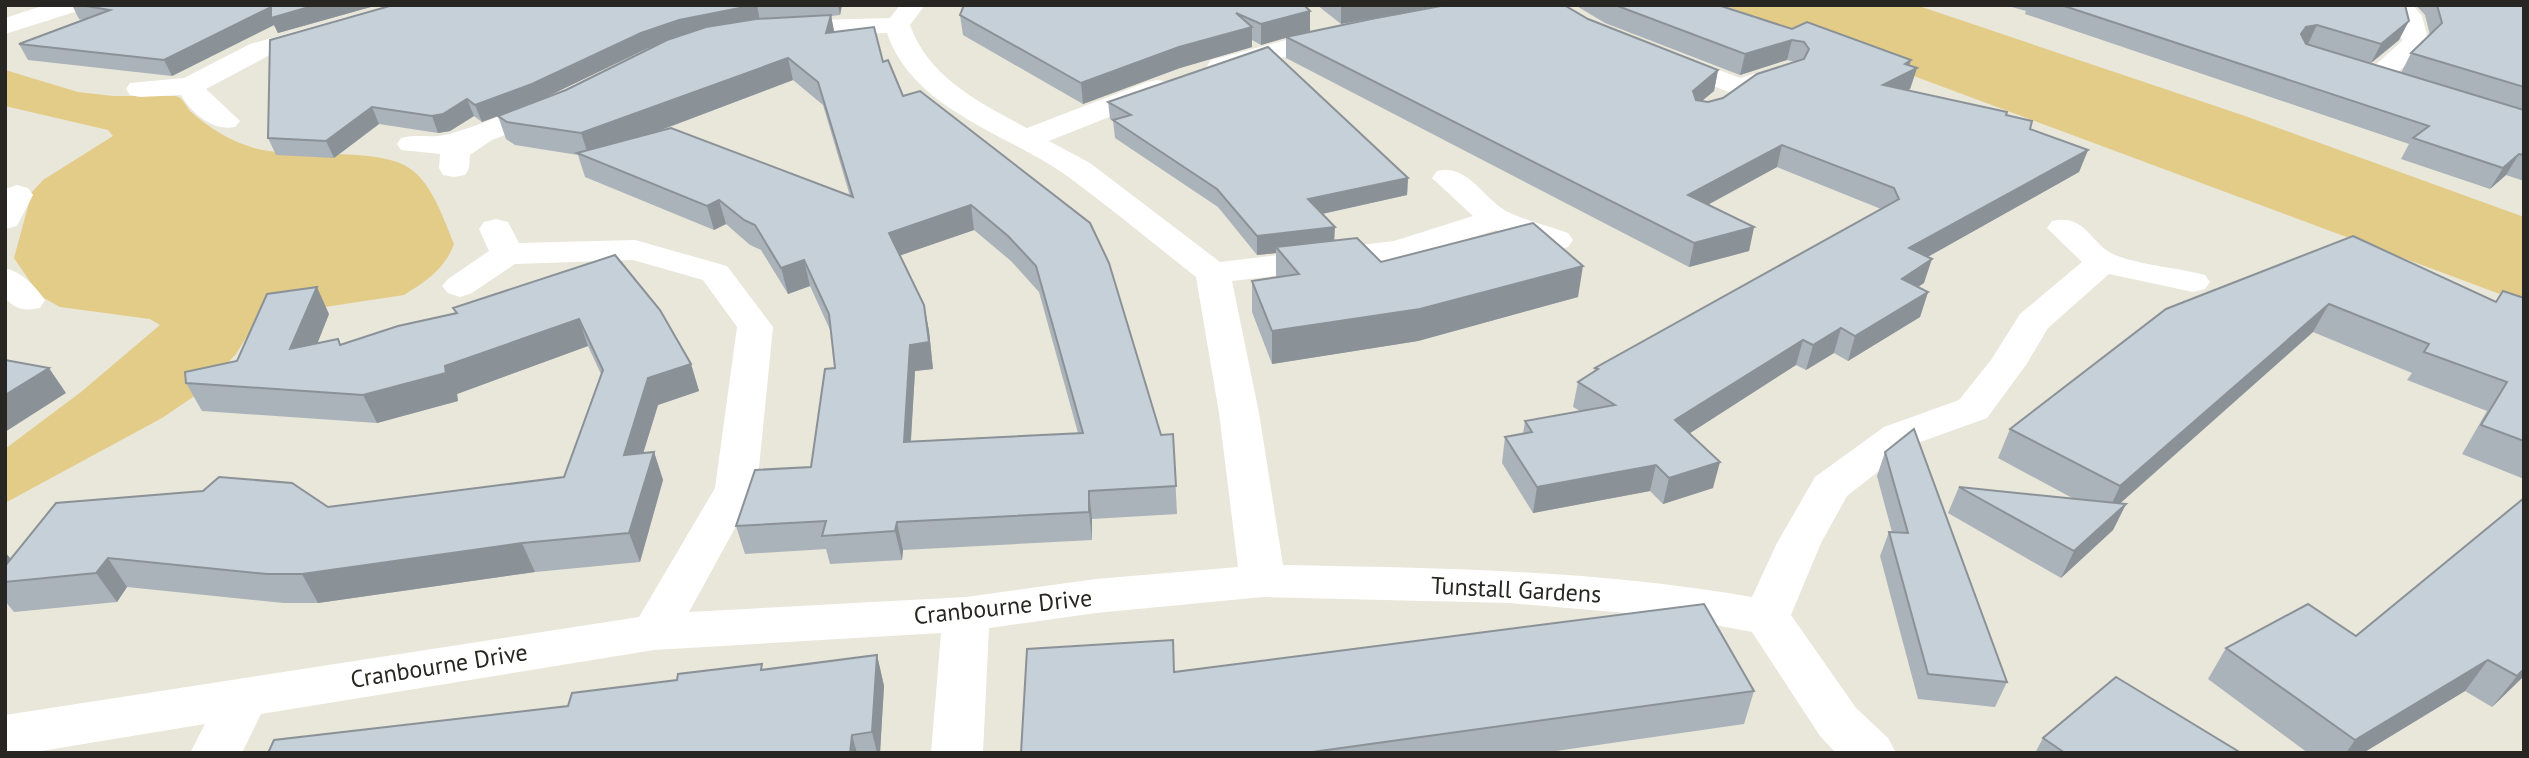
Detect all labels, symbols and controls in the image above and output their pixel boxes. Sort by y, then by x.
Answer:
street label: Tunstall Gardens [1430,570,1602,609]
street label: Cranbourne Drive [912,582,1094,631]
street label: Cranbourne Drive [348,636,530,695]

